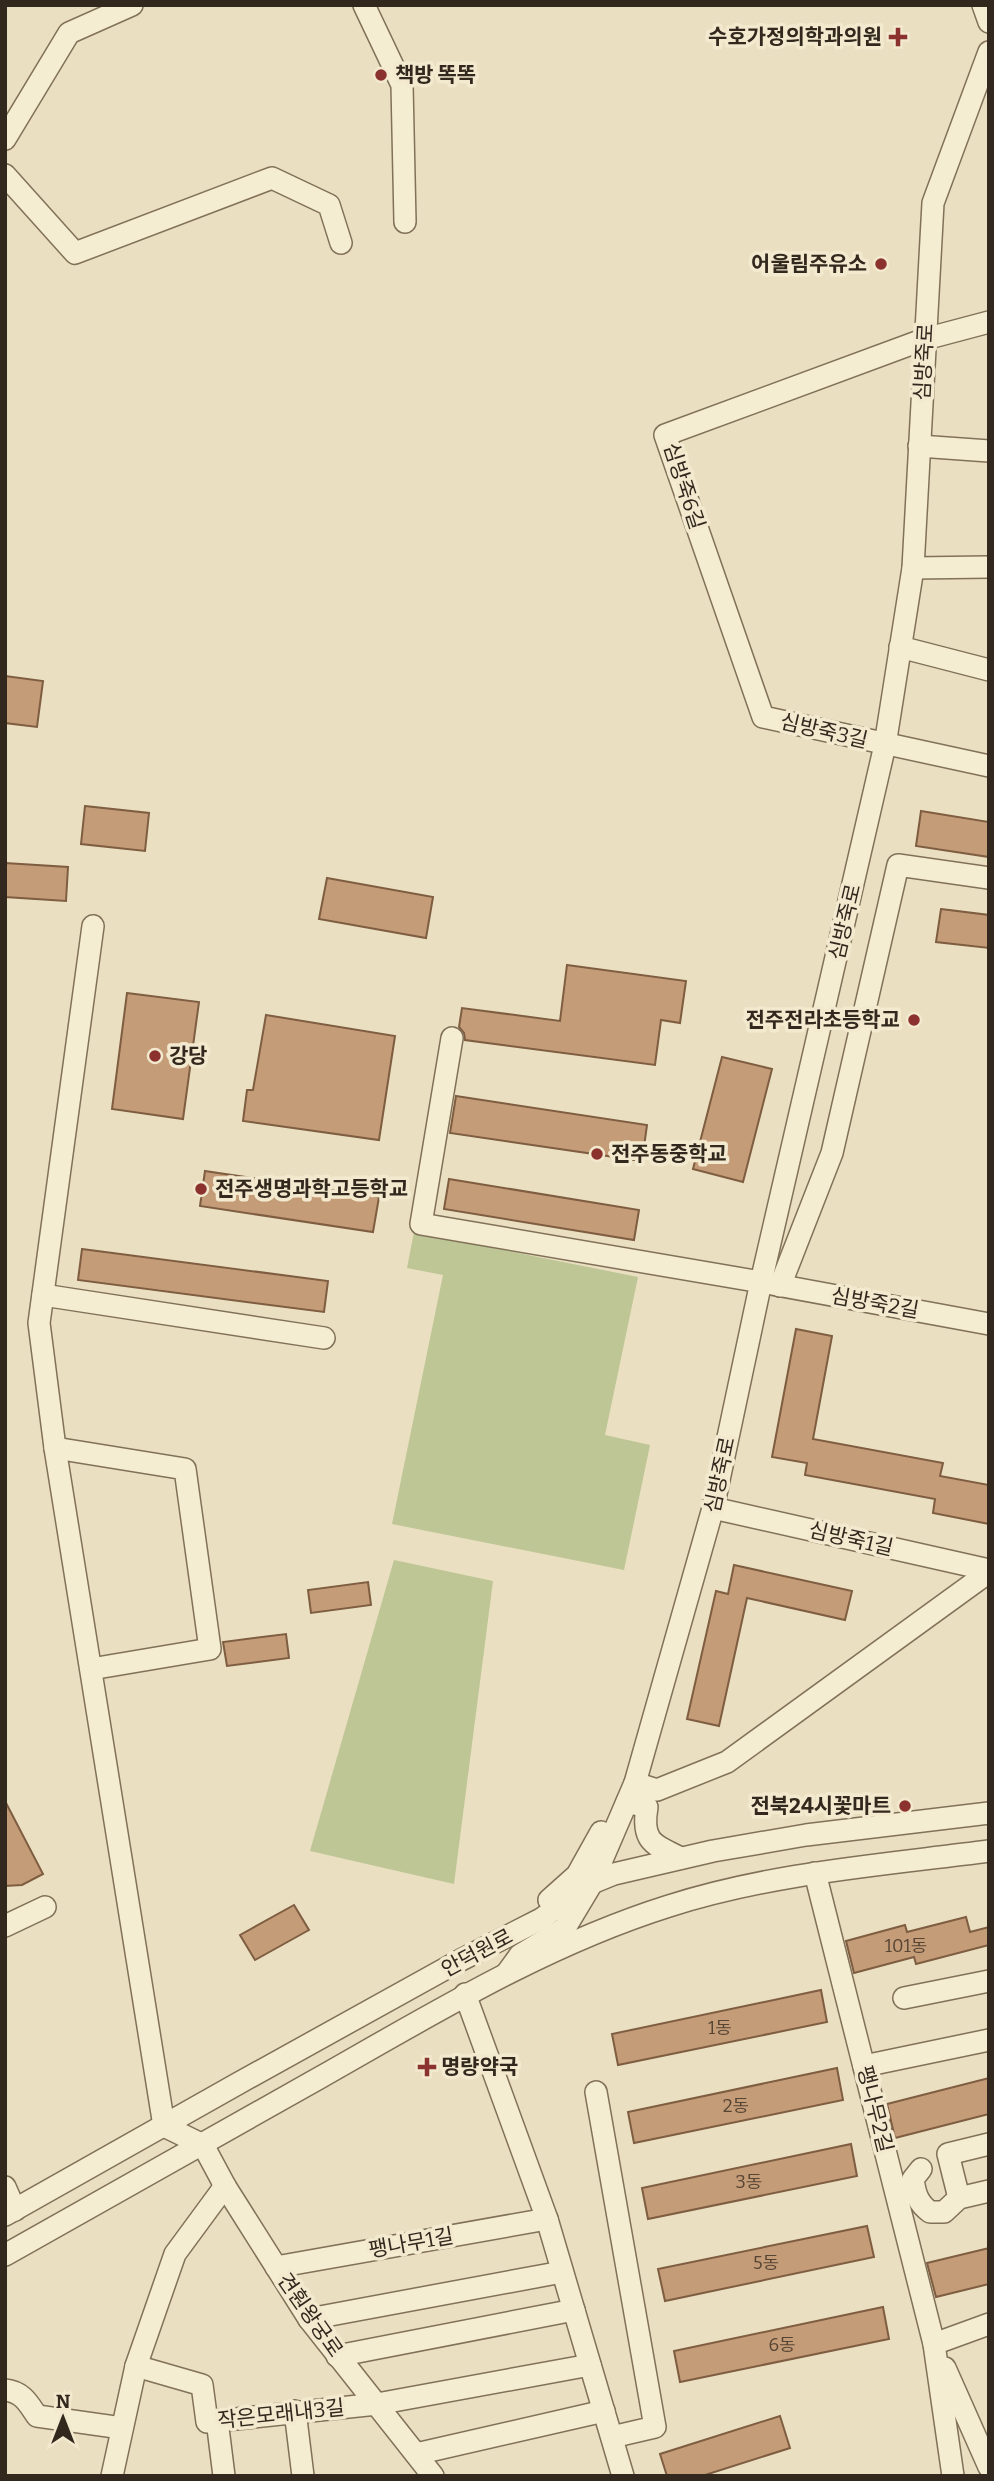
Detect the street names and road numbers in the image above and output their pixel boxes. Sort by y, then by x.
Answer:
street label: 심방죽로 [909,323,939,401]
street label: 심방죽6길 [658,439,710,533]
street label: 심방죽3길 [778,708,870,754]
street label: 심방죽로 [824,881,866,963]
street label: 심방죽2길 [829,1282,921,1324]
street label: 심방죽로 [699,1435,741,1515]
street label: 심방죽1길 [806,1517,896,1561]
street label: 안덕원로 [437,1923,517,1983]
street label: 팽나무2길 [852,2063,898,2155]
street label: 팽나무1길 [366,2223,456,2263]
street label: 견훤왕궁로 [272,2268,348,2362]
street label: 작은모래내3길 [216,2394,346,2434]

